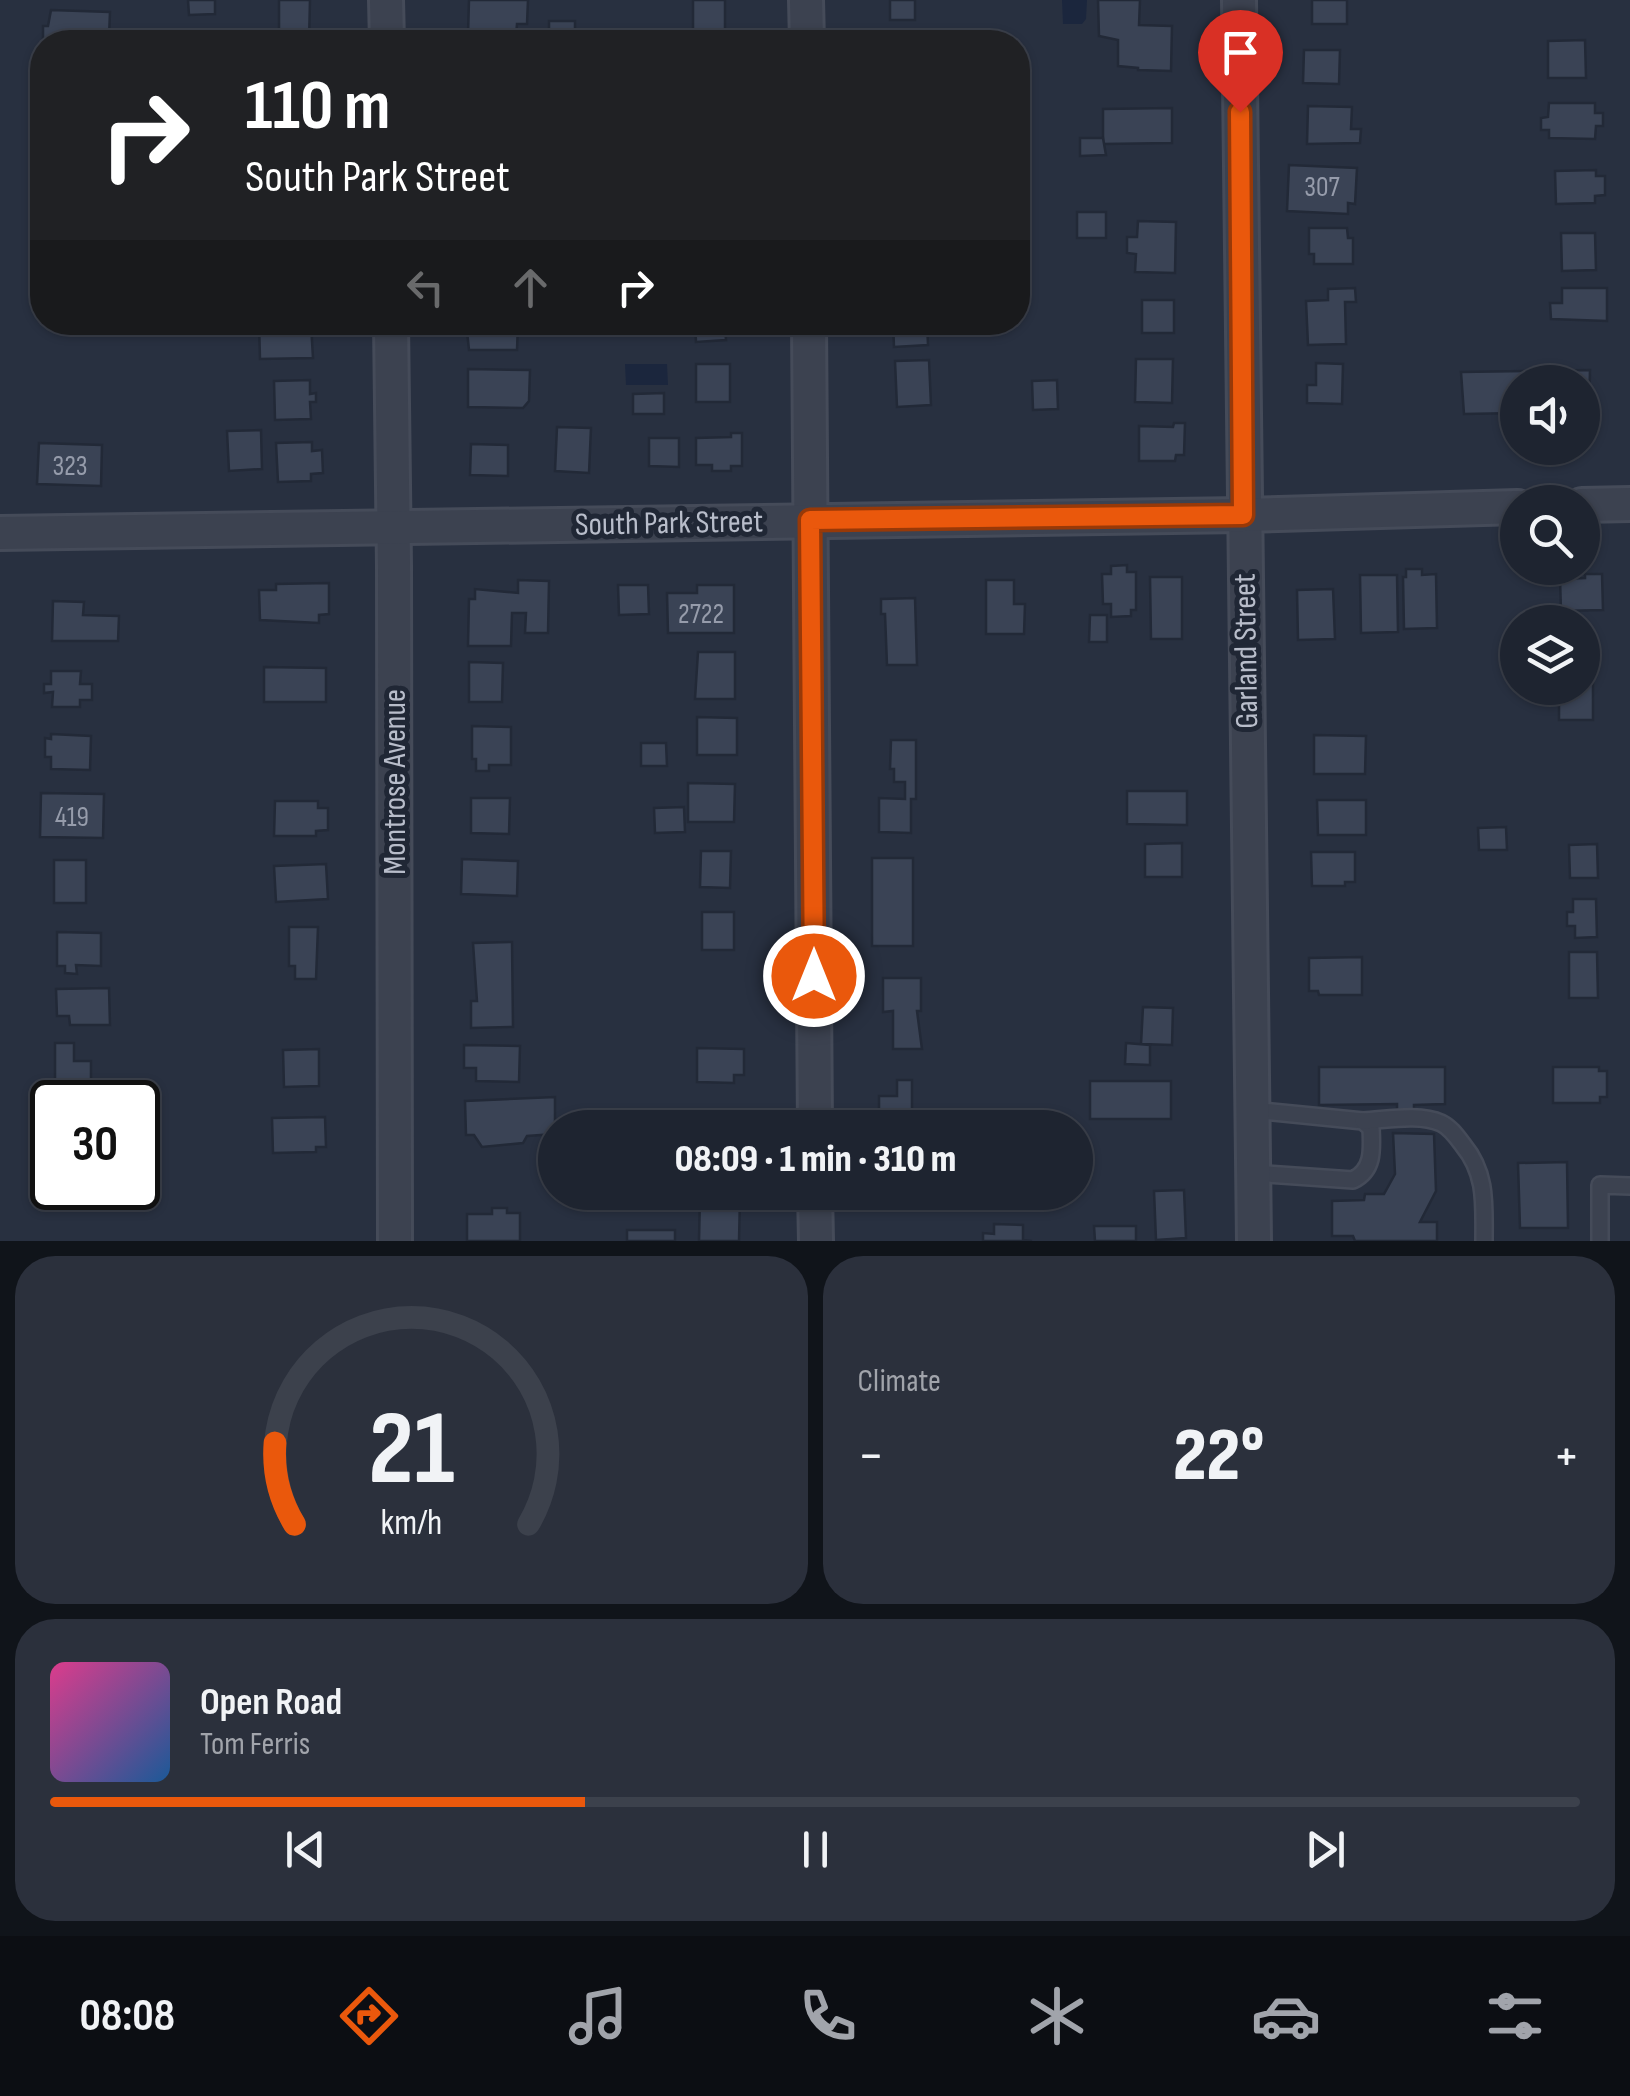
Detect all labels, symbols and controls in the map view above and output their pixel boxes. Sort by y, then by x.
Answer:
pin [1198,10,1283,113]
icon: arrive [1213,25,1268,80]
text: 110 m [245,65,391,149]
icon: right [80,70,210,200]
text: South Park Street [245,150,510,205]
house number: 307 [1304,171,1340,204]
icon: left [398,260,453,315]
icon: ahead [503,260,558,315]
icon: right [608,260,663,315]
map controls [1500,365,1600,705]
button: sound [1500,365,1600,465]
house number: 323 [52,450,88,483]
button: search [1500,485,1600,585]
street label: South Park Street [575,502,764,545]
street label: Garland Street [1226,573,1267,729]
house number: 2722 [678,598,724,631]
button: layers [1500,605,1600,705]
street label: Montrose Avenue [376,689,415,875]
house number: 419 [55,801,89,834]
position arrow [762,924,866,1028]
speed limit sign: 30 [30,1080,160,1210]
text: 08:09 · 1 min · 310 m [675,1137,956,1182]
text: Climate [858,1362,941,1401]
text: 21 [368,1388,454,1513]
text: 22° [1173,1411,1265,1502]
text: − [858,1423,884,1490]
text: + [1553,1423,1580,1490]
text: km/h [380,1502,442,1545]
text: Open Road [200,1680,342,1725]
text: Tom Ferris [200,1725,310,1764]
icon: previous [278,1822,333,1877]
icon: pause [788,1822,843,1877]
icon: next [1298,1822,1353,1877]
icon: directions [334,1981,404,2051]
icon: music [563,1981,633,2051]
icon: phone [793,1981,863,2051]
icon: climate [1022,1981,1092,2051]
icon: car [1251,1981,1321,2051]
icon: filters [1480,1981,1550,2051]
text: 08:08 [80,1989,175,2044]

